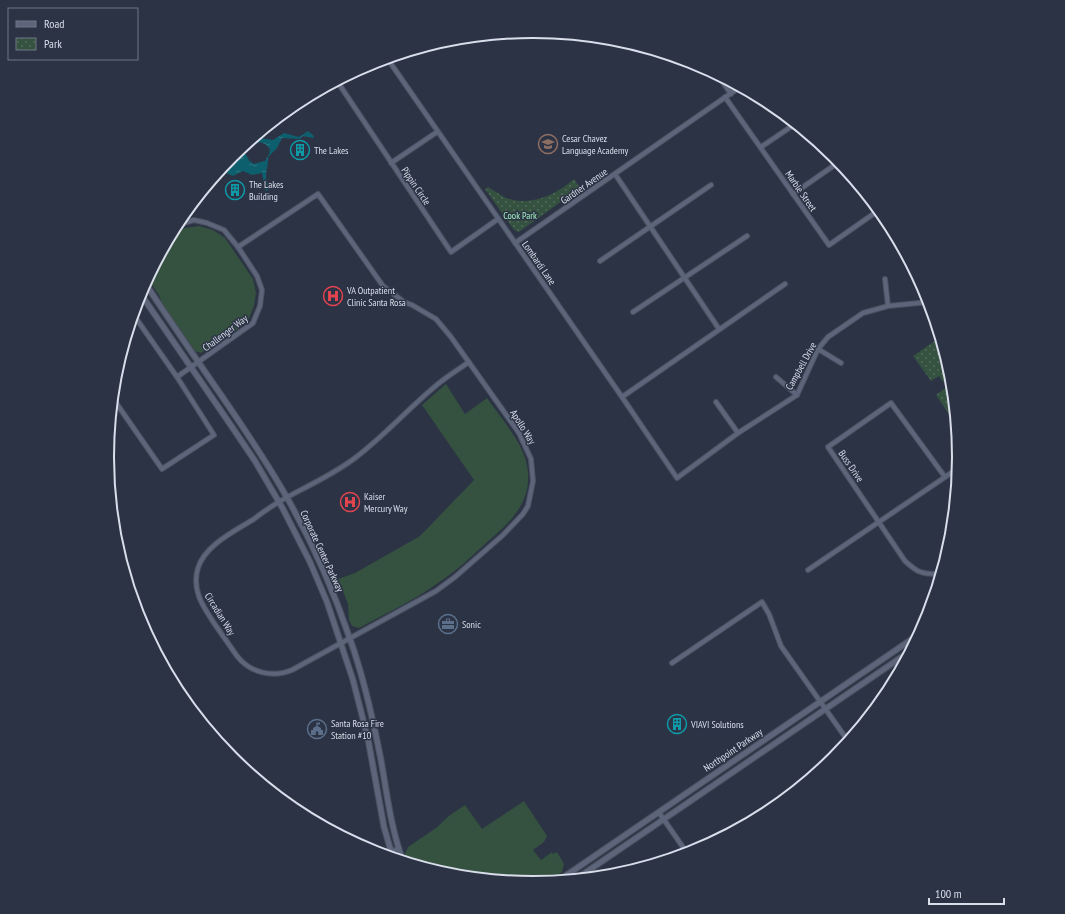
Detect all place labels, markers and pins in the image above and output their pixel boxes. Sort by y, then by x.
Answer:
place label: Cesar Chavez Language Academy [562,132,629,157]
school or university icon: Cesar Chavez Language Academy [537,133,559,155]
building icon: The Lakes [289,139,311,161]
place label: The Lakes [314,144,349,157]
place label: The Lakes Building [249,178,284,203]
building icon: The Lakes Building [224,179,246,201]
place label: VA Outpatient Clinic Santa Rosa [346,284,406,309]
hospital icon: VA Outpatient Clinic Santa Rosa [322,285,344,307]
place label: Kaiser Mercury Way [364,490,408,515]
hospital icon: Kaiser Mercury Way [339,491,361,513]
office icon: Sonic [437,613,459,635]
place label: Sonic [462,618,481,631]
building icon: VIAVI Solutions [666,713,688,735]
place label: Santa Rosa Fire Station #10 [331,717,384,742]
public building icon: Santa Rosa Fire Station #10 [306,718,328,740]
place label: VIAVI Solutions [690,718,744,731]

